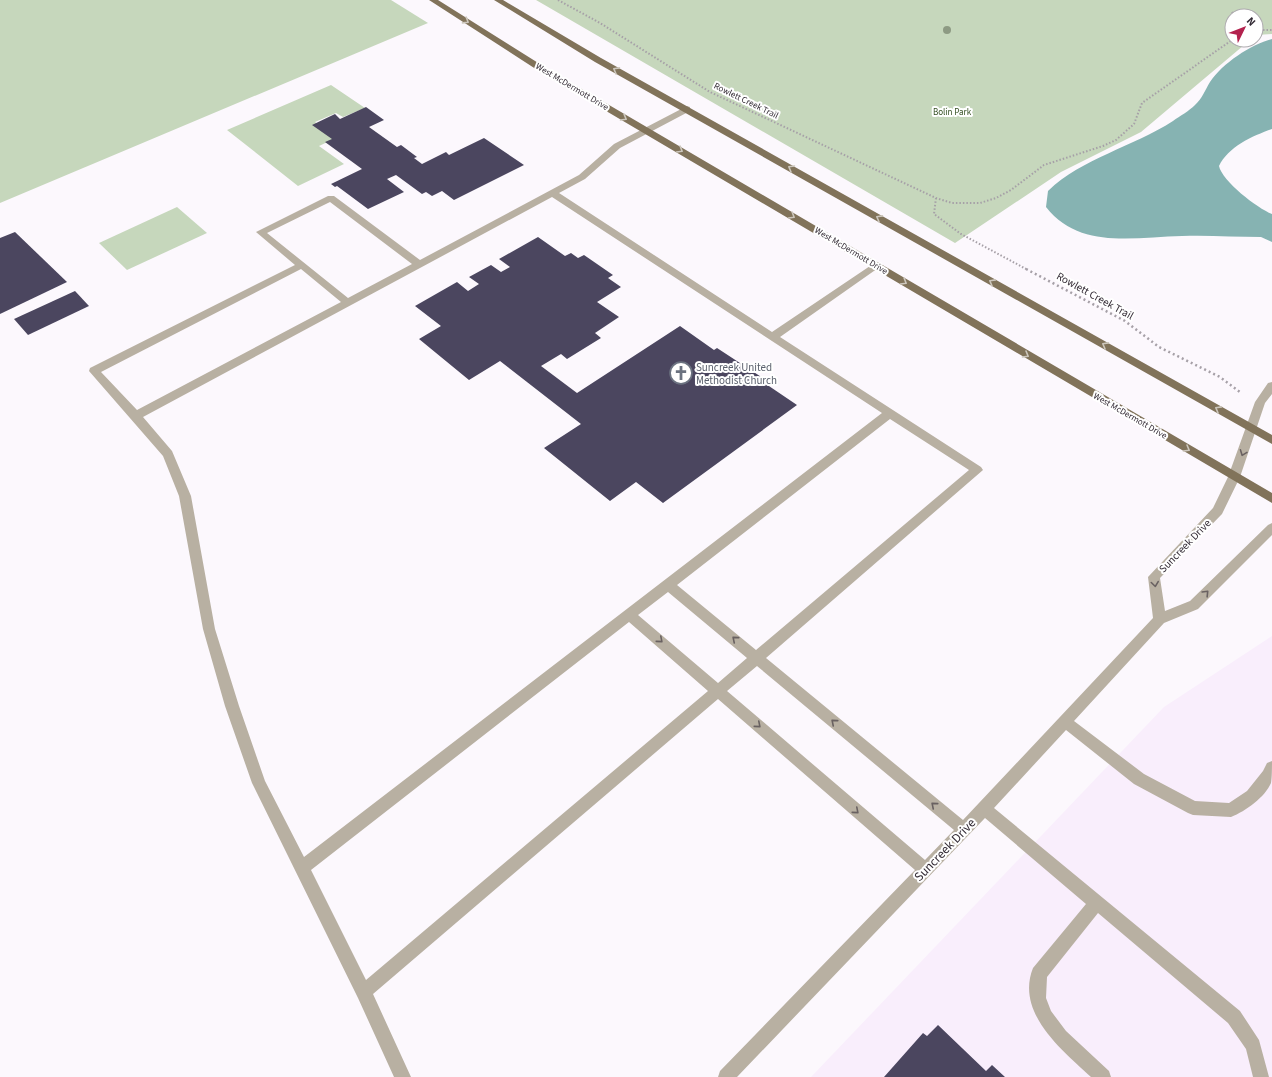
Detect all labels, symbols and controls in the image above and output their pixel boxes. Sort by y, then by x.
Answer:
north arrow [1224,8,1264,48]
text: N [1243,14,1259,29]
one-way arrow [461,16,468,23]
street label: West McDermott Drive [533,60,611,114]
one-way arrow [613,67,620,75]
street label: Rowlett Creek Trail [711,80,781,122]
park label: Bolin Park [933,106,972,119]
one-way arrow [620,113,627,120]
one-way arrow [676,146,683,153]
one-way arrow [788,165,795,172]
one-way arrow [788,212,795,219]
one-way arrow [876,215,883,222]
street label: West McDermott Drive [812,224,890,278]
street label: Rowlett Creek Trail [1054,269,1136,324]
one-way arrow [900,278,907,285]
one-way arrow [989,279,996,286]
one-way arrow [1102,343,1109,350]
one-way arrow [1022,350,1029,357]
church icon: Suncreek United Methodist Church [668,360,694,386]
place label: Suncreek United Methodist Church [696,360,777,388]
street label: West McDermott Drive [1091,390,1170,443]
one-way arrow [1215,407,1222,414]
one-way arrow [1183,444,1190,451]
one-way arrow [1240,449,1248,456]
street label: Suncreek Drive [1156,516,1215,576]
one-way arrow [1150,581,1159,587]
one-way arrow [1201,590,1209,598]
one-way arrow [655,636,663,643]
one-way arrow [732,636,739,643]
one-way arrow [832,719,839,726]
one-way arrow [753,721,761,728]
one-way arrow [932,802,939,809]
one-way arrow [852,806,859,813]
street label: Suncreek Drive [910,814,980,886]

